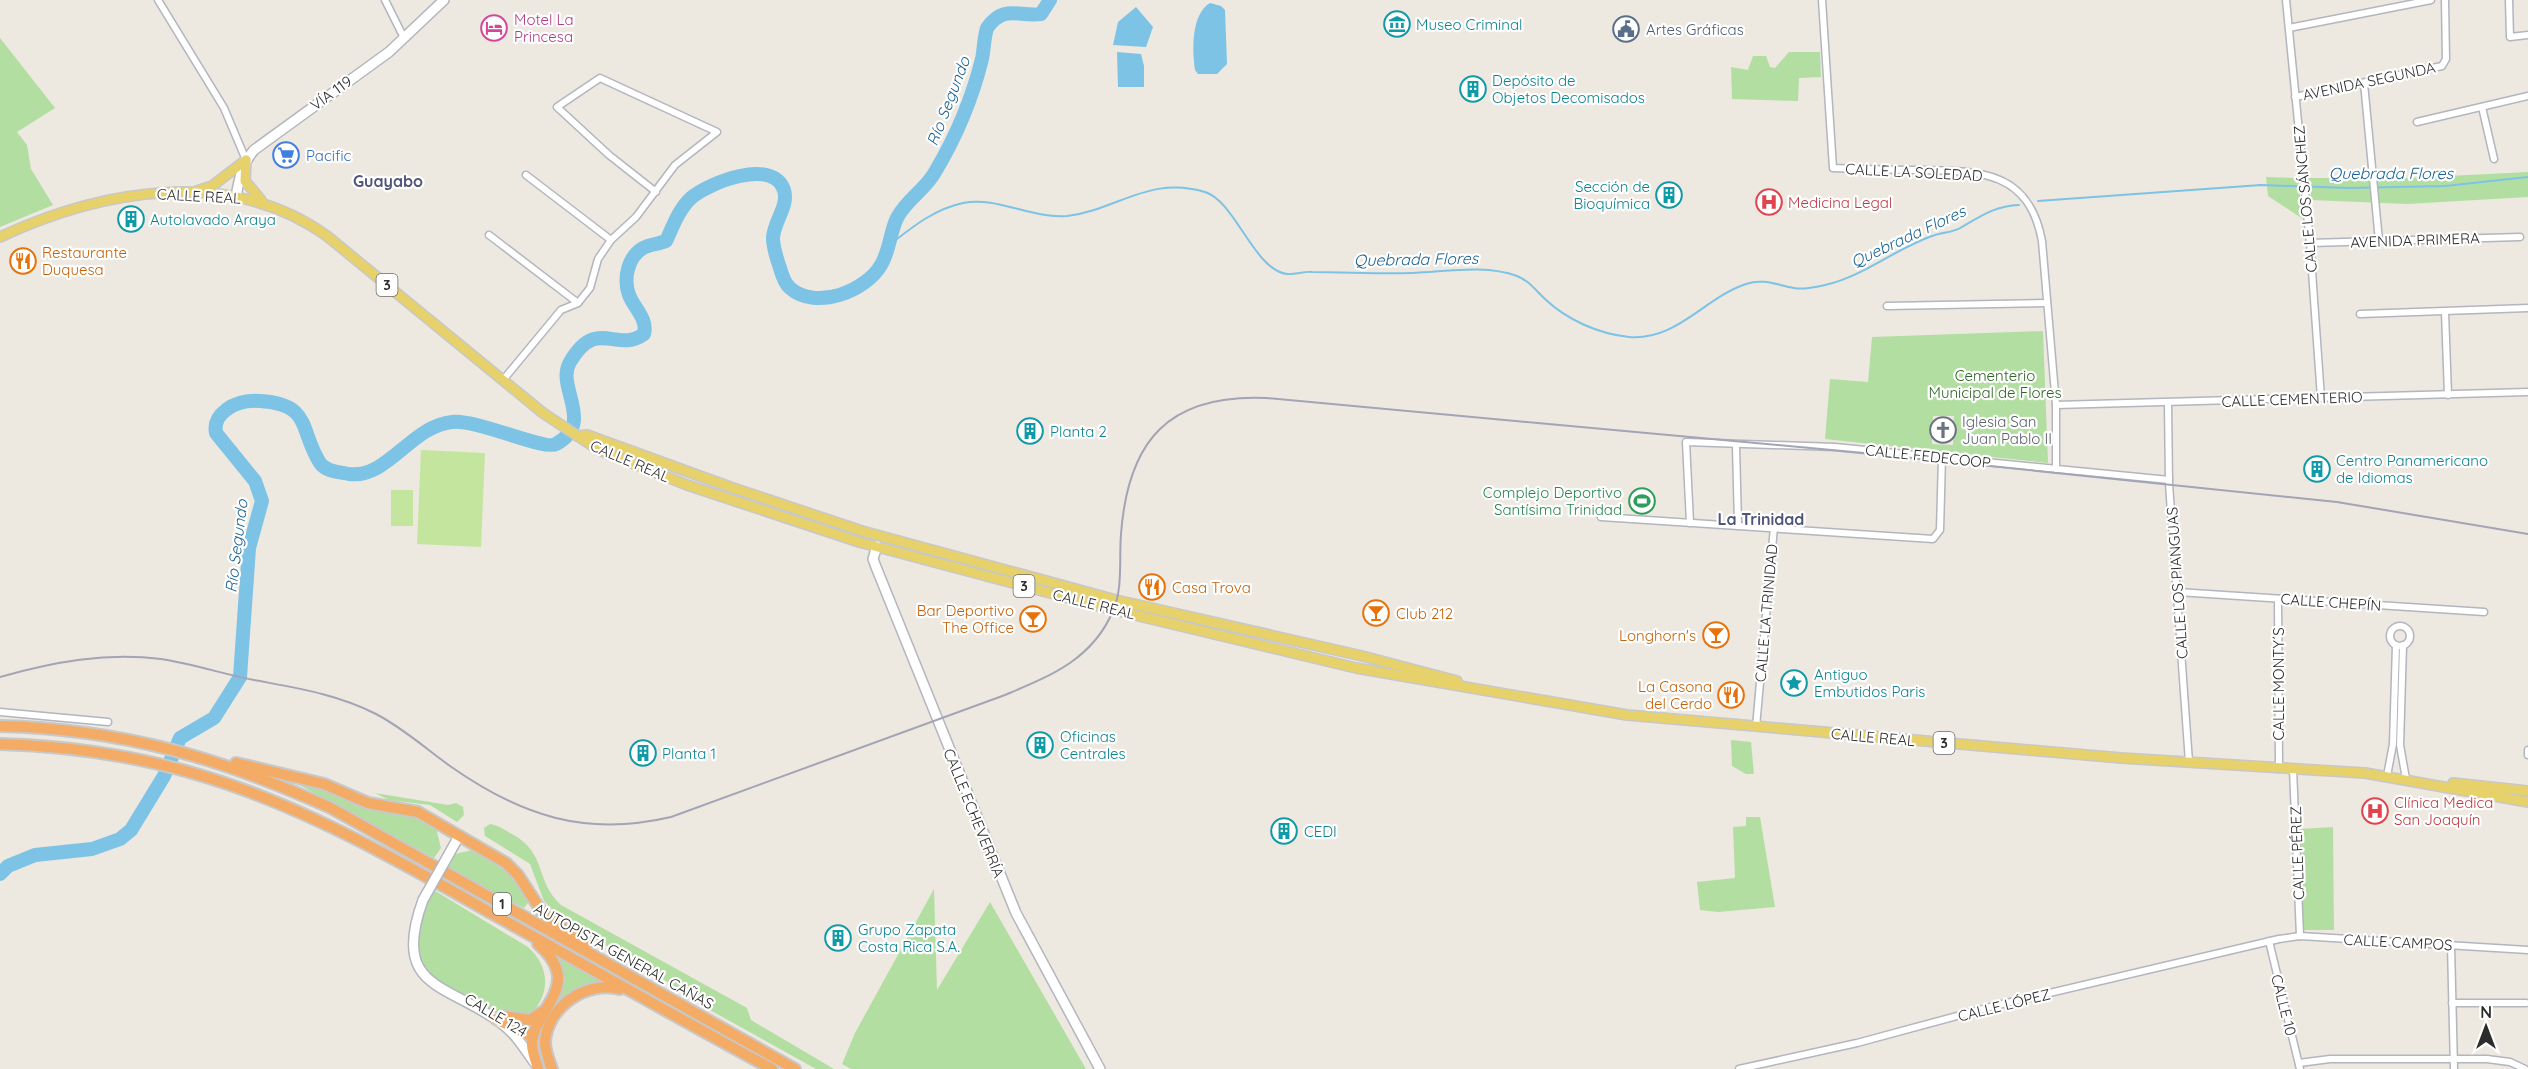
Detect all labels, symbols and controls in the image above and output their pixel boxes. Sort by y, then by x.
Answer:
museum icon: Museo Criminal [1382,9,1412,39]
place label: Motel La Princesa [514,10,574,46]
hotel icon: Motel La Princesa [479,13,509,43]
public building icon: Artes Gráficas [1611,14,1641,44]
place label: Museo Criminal [1416,15,1523,34]
place label: Artes Gráficas [1646,20,1744,39]
water label: Río Segundo [922,52,975,148]
street label: AVENIDA SEGUNDA [2301,58,2437,104]
place label: Depósito de Objetos Decomisados [1492,71,1645,107]
street label: VÍA 119 [306,72,356,114]
building icon: Depósito de Objetos Decomisados [1458,74,1488,104]
street label: CALLE LOS SÁNCHEZ [2289,125,2321,273]
supermarket icon: Pacific [271,140,301,170]
place label: Pacific [306,146,352,165]
street label: CALLE LA SOLEDAD [1845,159,1983,185]
water label: Quebrada Flores [2329,163,2455,183]
district label: Guayabo [353,171,423,191]
place label: Sección de Bioquímica [1573,177,1650,213]
building icon: Sección de Bioquímica [1654,180,1684,210]
street label: CALLE REAL [156,184,242,208]
hospital icon: Medicina Legal [1754,187,1784,217]
place label: Medicina Legal [1788,193,1892,212]
water label: Quebrada Flores [1847,200,1970,271]
building icon: Autolavado Araya [116,204,146,234]
place label: Autolavado Araya [150,210,276,229]
street label: AVENIDA PRIMERA [2350,228,2480,252]
place label: Restaurante Duquesa [42,243,127,279]
restaurant icon: Restaurante Duquesa [8,246,38,276]
water label: Quebrada Flores [1354,248,1480,270]
road number: 3 [376,274,398,296]
park label: Cementerio Municipal de Flores [1929,366,2062,402]
street label: CALLE CEMENTERIO [2221,387,2363,411]
place label: Iglesia San Juan Pablo II [1962,412,2052,448]
church icon: Iglesia San Juan Pablo II [1928,415,1958,445]
building icon: Planta 2 [1015,416,1045,446]
place label: Planta 2 [1050,422,1107,441]
street label: CALLE REAL [587,436,673,486]
street label: CALLE FEDECOOP [1864,440,1992,472]
place label: Centro Panamericano de Idiomas [2336,451,2488,487]
building icon: Centro Panamericano de Idiomas [2302,454,2332,484]
place label: Complejo Deportivo Santísima Trinidad [1483,483,1622,519]
sports icon: Complejo Deportivo Santísima Trinidad [1627,486,1657,516]
water label: Río Segundo [220,497,252,594]
street label: CALLE LOS PIANGUAS [2162,506,2192,660]
district label: La Trinidad [1718,509,1804,529]
street label: CALLE LA TRINIDAD [1750,543,1782,683]
restaurant icon: Casa Trova [1137,572,1167,602]
road number: 3 [1014,575,1034,597]
place label: Casa Trova [1172,578,1251,597]
street label: CALLE REAL [1051,585,1137,623]
street label: CALLE CHEPÍN [2280,589,2382,615]
bar icon: Club 212 [1361,598,1391,628]
place label: Bar Deportivo The Office [917,601,1014,637]
bar icon: Bar Deportivo The Office [1018,604,1048,634]
place label: Club 212 [1396,604,1453,623]
bar icon: Longhorn's [1701,620,1731,650]
place label: Longhorn's [1619,626,1696,645]
street label: CALLE MONTY´S [2269,627,2288,741]
place label: Antiguo Embutidos Paris [1814,665,1925,701]
place icon: Antiguo Embutidos Paris [1779,668,1809,698]
place label: La Casona del Cerdo [1638,677,1712,713]
restaurant icon: La Casona del Cerdo [1716,680,1746,710]
street label: CALLE REAL [1830,724,1916,750]
place label: Oficinas Centrales [1060,727,1126,763]
building icon: Oficinas Centrales [1025,730,1055,760]
road number: 3 [1934,732,1954,754]
building icon: Planta 1 [628,738,658,768]
place label: Planta 1 [662,744,716,763]
street label: CALLE ECHEVERRÍA [939,746,1009,881]
place label: Clínica Medica San Joaquín [2394,793,2493,829]
hospital icon: Clínica Medica San Joaquín [2360,796,2390,826]
street label: CALLE PÉREZ [2286,806,2308,900]
building icon: CEDI [1269,816,1299,846]
place label: CEDI [1304,822,1337,841]
road number: 1 [493,893,511,915]
street label: AUTOPISTA GENERAL CAÑAS [531,899,717,1013]
place label: Grupo Zapata Costa Rica S.A. [858,920,960,956]
building icon: Grupo Zapata Costa Rica S.A. [823,923,853,953]
street label: CALLE CAMPOS [2343,930,2453,954]
street label: CALLE 10 [2267,972,2301,1038]
street label: CALLE LÓPEZ [1956,984,2052,1026]
street label: CALLE 124 [461,989,531,1041]
north arrow [2456,997,2516,1057]
text: N [2480,1002,2492,1022]

